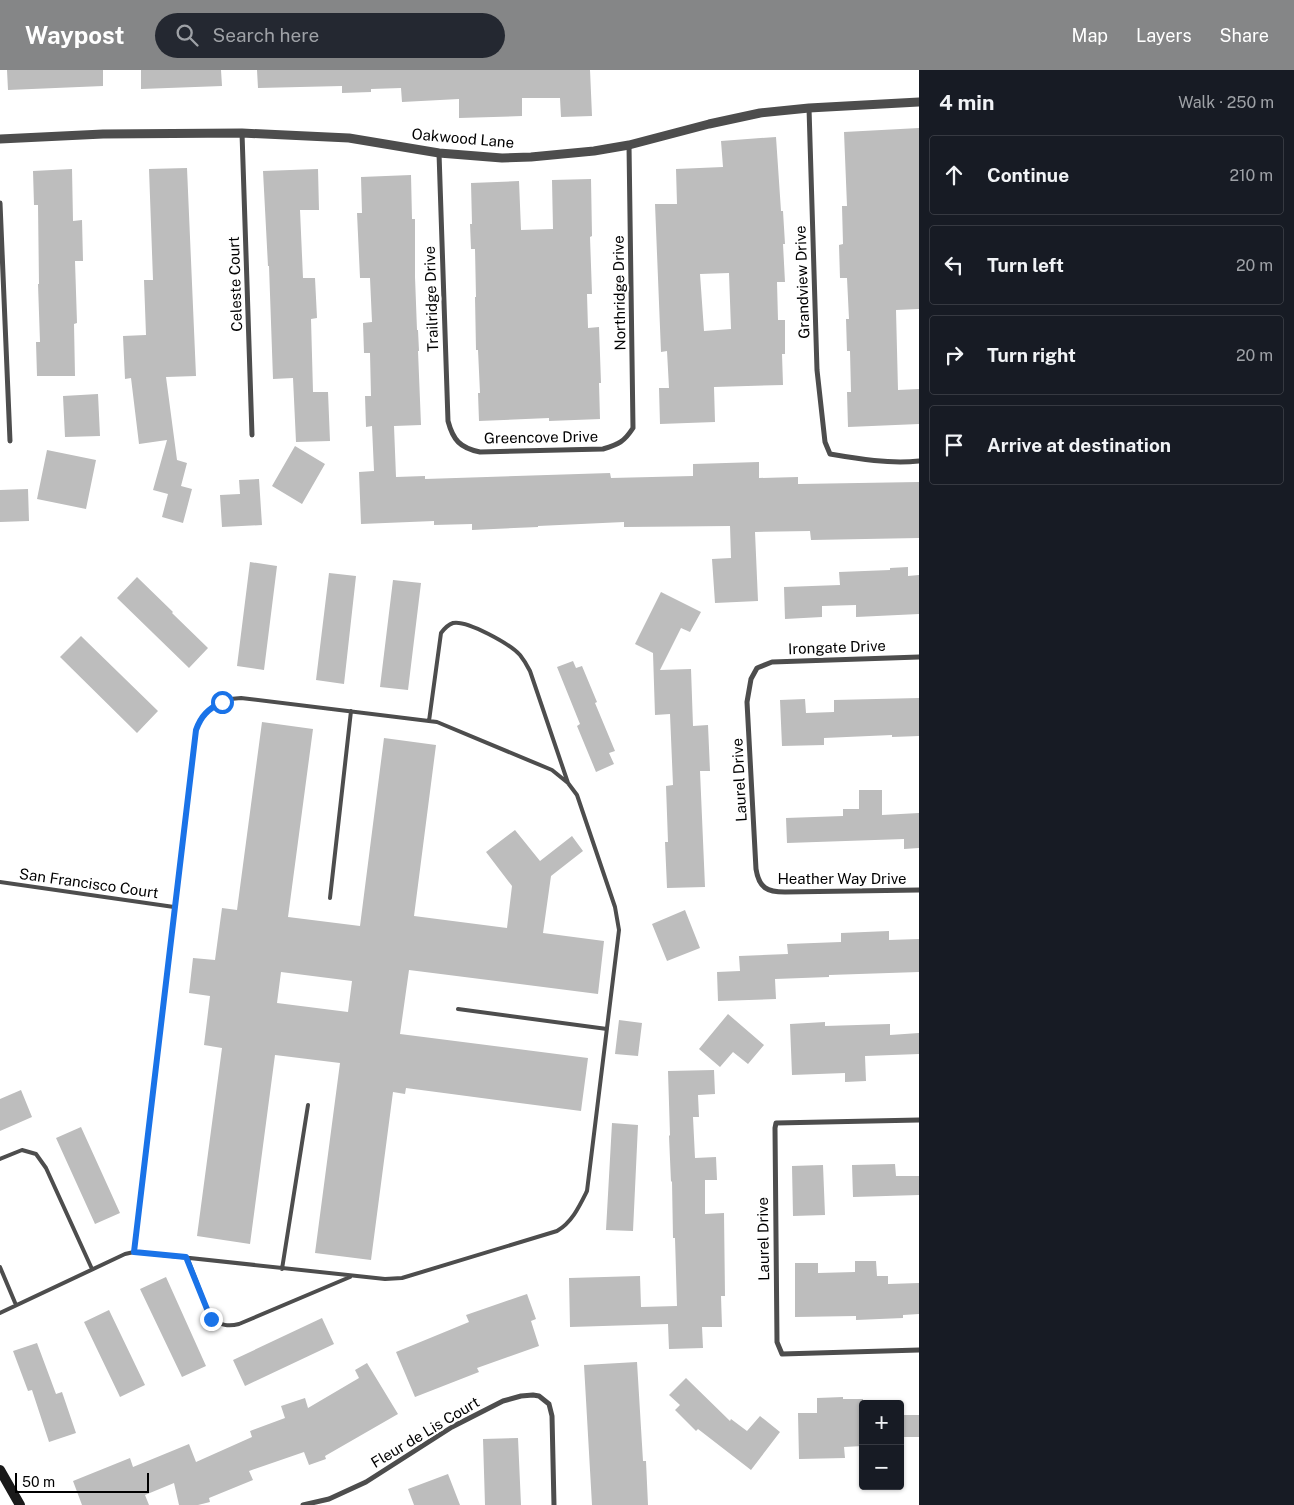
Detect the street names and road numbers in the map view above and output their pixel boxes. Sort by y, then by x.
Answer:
street label: Oakwood Lane [411,125,515,151]
street label: Grandview Drive [792,225,812,339]
street label: Northridge Drive [609,235,629,351]
street label: Celeste Court [225,236,245,332]
street label: Trailridge Drive [421,246,441,352]
street label: Greencove Drive [484,428,598,446]
street label: Irongate Drive [788,637,886,657]
street label: Laurel Drive [728,738,750,822]
street label: San Francisco Court [18,865,160,901]
street label: Heather Way Drive [777,870,907,887]
street label: Laurel Drive [754,1197,772,1281]
street label: Fleur de Lis Court [368,1393,482,1471]

